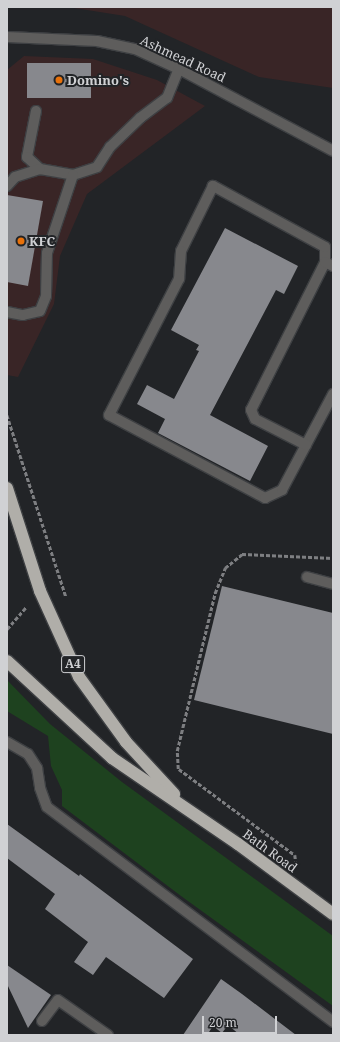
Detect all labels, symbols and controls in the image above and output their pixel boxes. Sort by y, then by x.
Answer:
street label: Ashmead Road [138,32,228,86]
place label: Domino's [67,72,129,88]
marker: Domino's [54,75,64,85]
place label: KFC [29,233,55,249]
marker: KFC [16,236,26,246]
road number: A4 [61,654,85,674]
street label: Bath Road [240,826,300,876]
scale bar [204,1008,279,1034]
text: 20 m [209,1014,237,1031]

